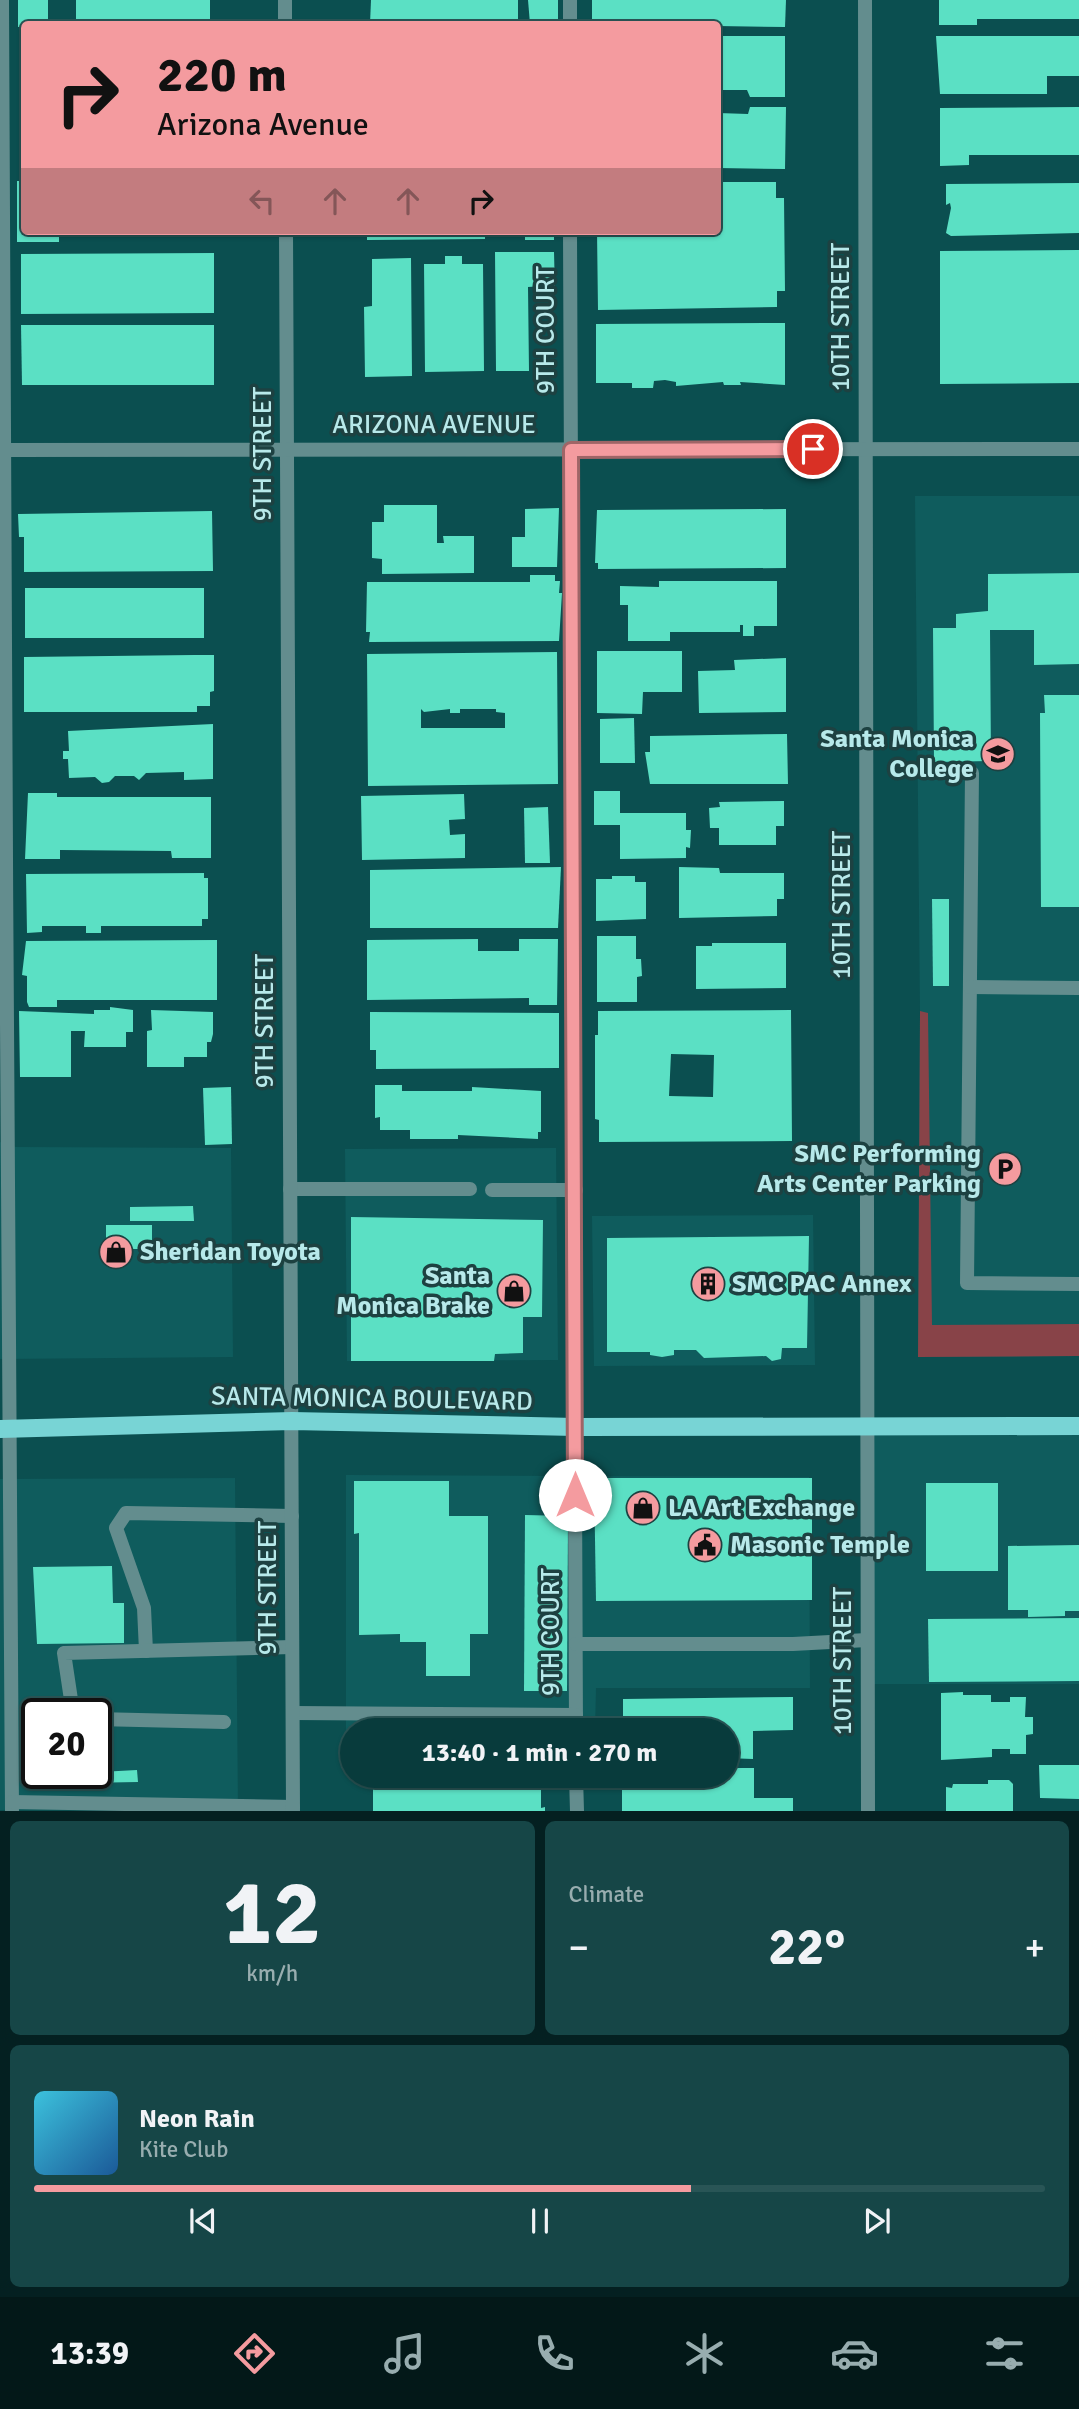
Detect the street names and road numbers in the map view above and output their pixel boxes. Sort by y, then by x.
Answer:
street label: 10TH STREET [825,243,857,391]
street label: 9TH COURT [530,266,562,394]
street label: 9TH STREET [247,387,279,521]
street label: ARIZONA AVENUE [332,409,536,441]
street label: 10TH STREET [826,831,858,979]
street label: 9TH STREET [249,954,281,1088]
street label: SANTA MONICA BOULEVARD [211,1380,533,1418]
street label: 9TH STREET [252,1521,284,1655]
street label: 9TH COURT [535,1568,567,1696]
street label: 10TH STREET [827,1587,859,1735]

